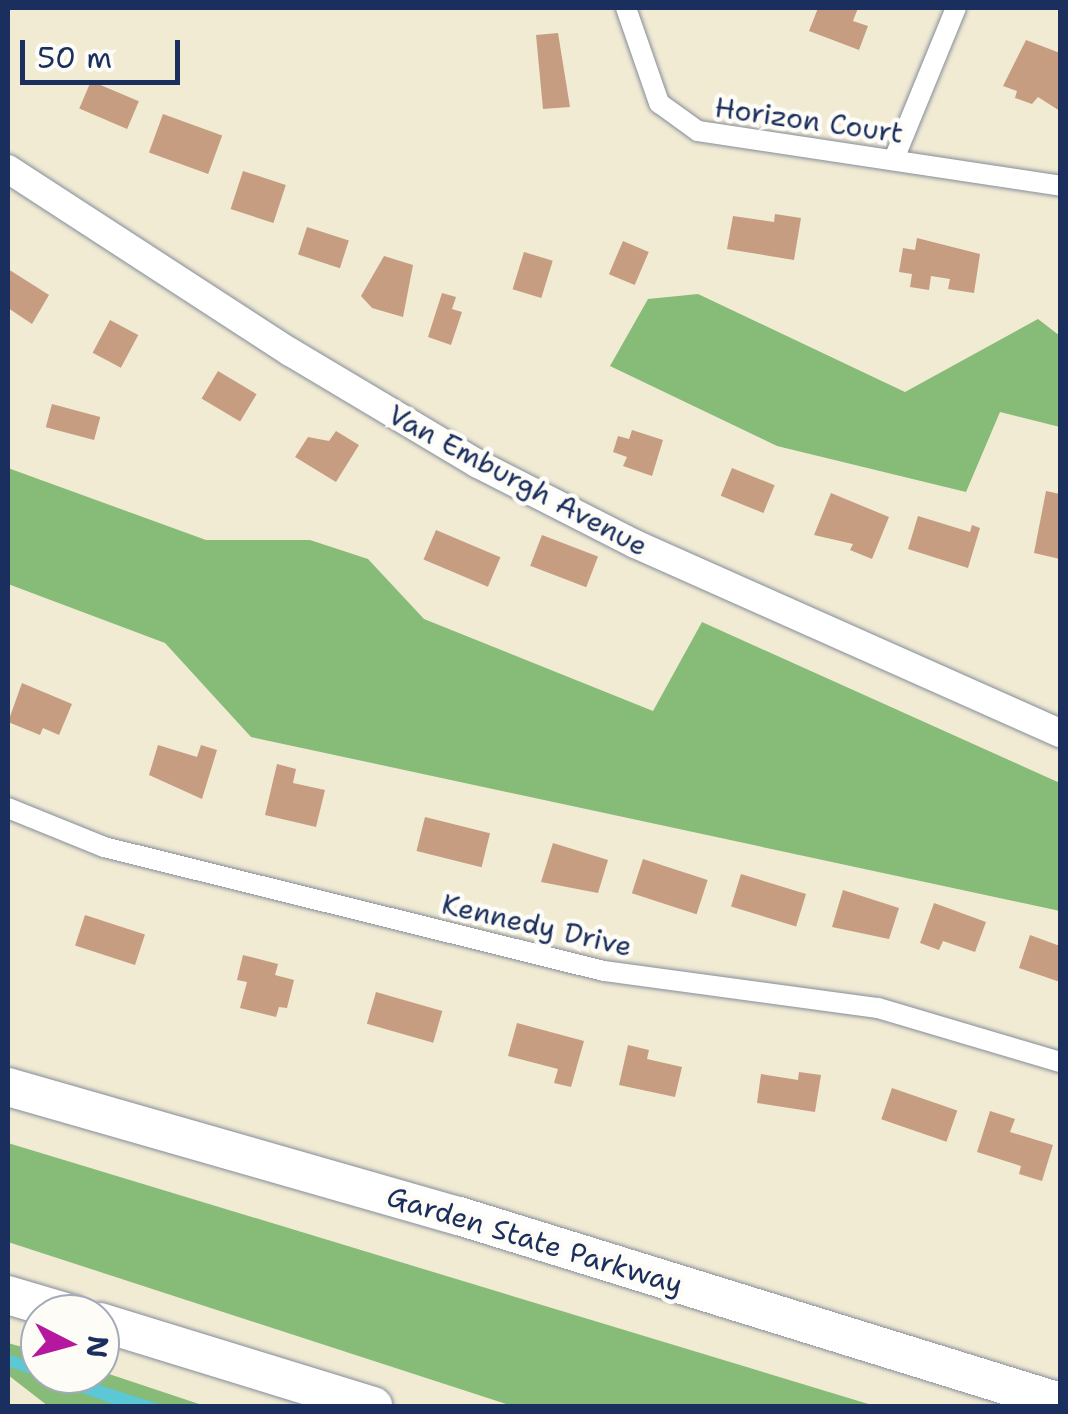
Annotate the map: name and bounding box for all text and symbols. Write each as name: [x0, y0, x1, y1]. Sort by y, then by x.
scale bar: [25, 20, 185, 82]
text: 50 m: [37, 37, 112, 78]
street label: Horizon Court: [713, 90, 905, 150]
street label: Van Emburgh Avenue: [383, 397, 653, 563]
street label: Kennedy Drive: [439, 887, 635, 963]
street label: Garden State Parkway: [383, 1179, 687, 1301]
north arrow: [20, 1294, 120, 1394]
text: N: [78, 1334, 118, 1360]

